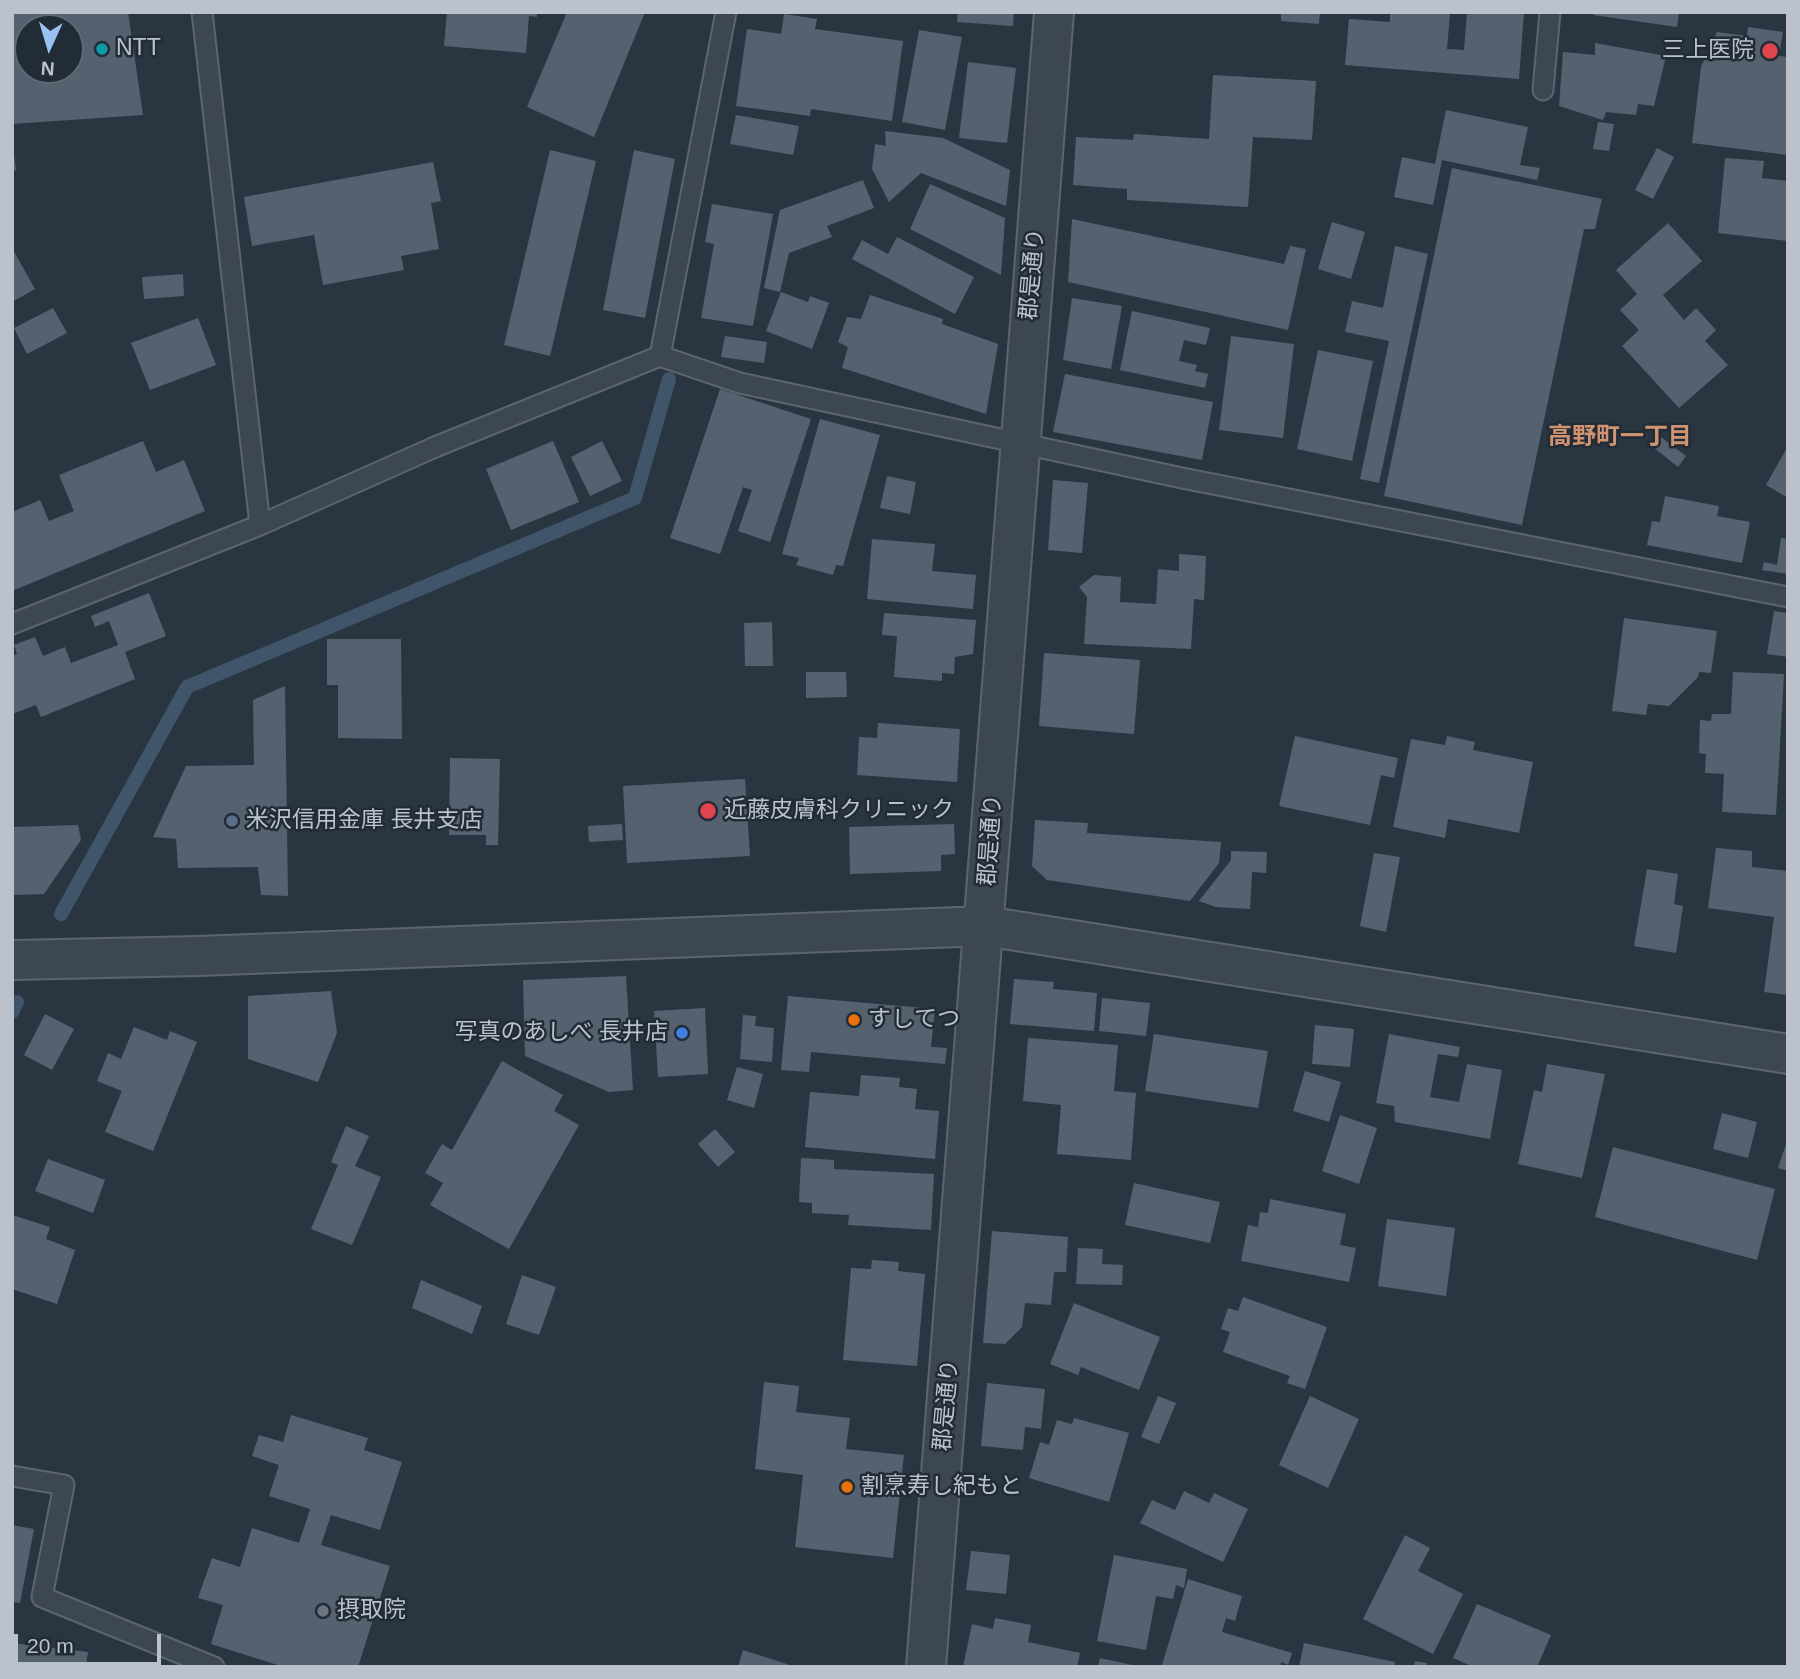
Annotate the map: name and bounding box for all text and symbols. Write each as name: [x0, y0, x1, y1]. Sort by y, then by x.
north arrow: [14, 14, 84, 84]
place label: NTT: [116, 35, 161, 63]
place label: 三上医院: [1662, 37, 1754, 65]
marker: NTT: [94, 41, 110, 57]
marker: 三上医院: [1760, 41, 1780, 61]
text: N: [40, 57, 55, 79]
street label: 郡是通り: [1015, 227, 1051, 321]
district label: 高野町一丁目: [1548, 423, 1692, 451]
street label: 郡是通り: [974, 793, 1008, 887]
place label: 近藤皮膚科クリニック: [724, 797, 954, 825]
marker: 近藤皮膚科クリニック: [698, 801, 718, 821]
place label: 米沢信用金庫 長井支店: [246, 807, 482, 835]
marker: 米沢信用金庫 長井支店: [224, 813, 240, 829]
place label: すしてつ: [868, 1006, 960, 1034]
marker: すしてつ: [846, 1012, 862, 1028]
place label: 写真のあしべ 長井店: [455, 1019, 668, 1047]
marker: 写真のあしべ 長井店: [674, 1025, 690, 1041]
street label: 郡是通り: [929, 1358, 965, 1452]
place label: 割烹寿し紀もと: [861, 1473, 1022, 1501]
marker: 割烹寿し紀もと: [839, 1479, 855, 1495]
place label: 摂取院: [337, 1597, 406, 1625]
marker: 摂取院: [315, 1603, 331, 1619]
scale bar: [18, 1620, 164, 1664]
text: 20 m: [27, 1634, 74, 1657]

